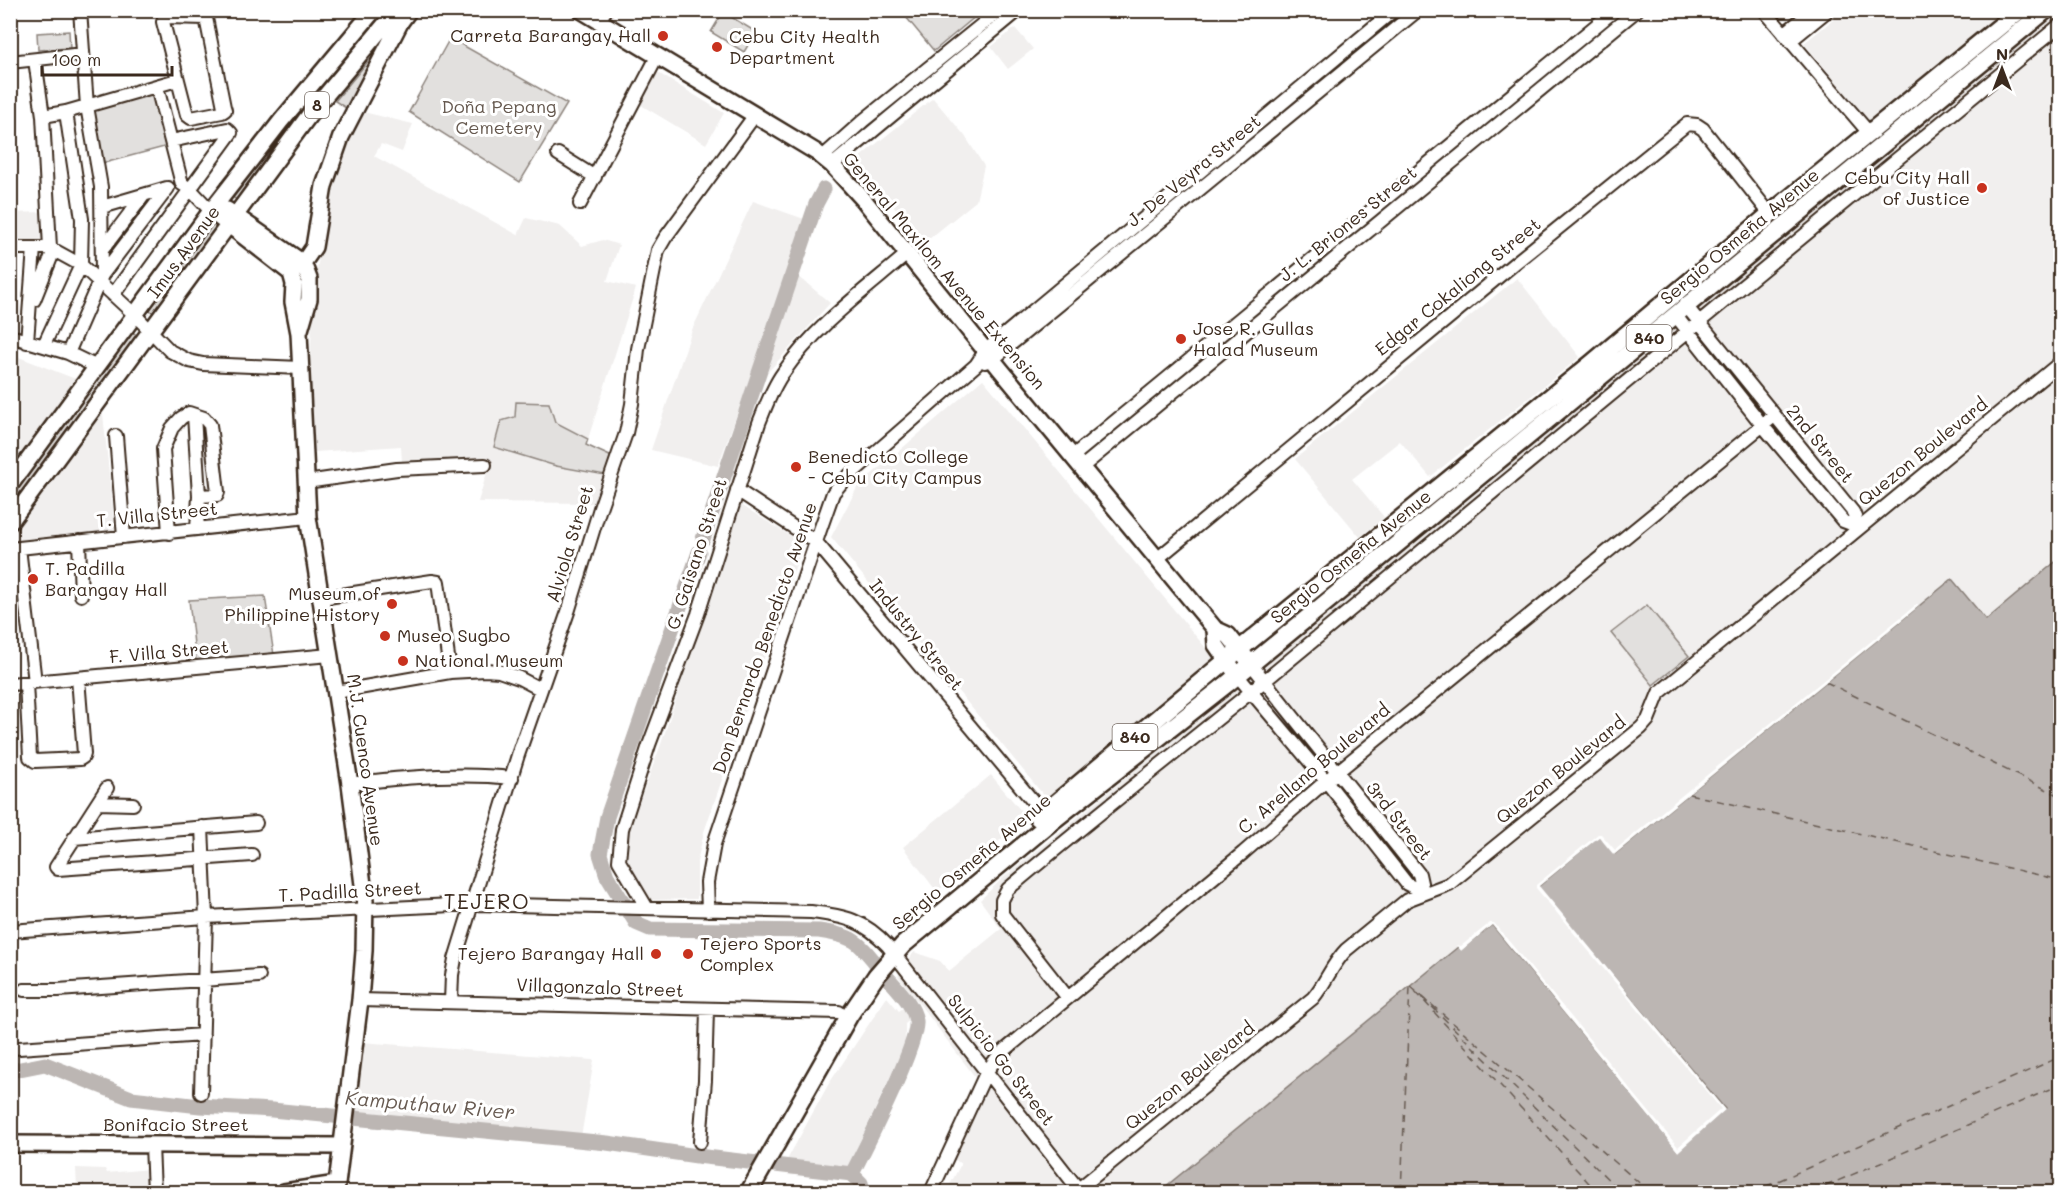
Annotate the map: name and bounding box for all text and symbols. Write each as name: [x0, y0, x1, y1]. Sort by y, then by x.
place label: Carreta Barangay Hall: [450, 23, 651, 47]
place label: Cebu City Health Department: [729, 24, 879, 69]
marker: Carreta Barangay Hall: [656, 29, 670, 43]
scale bar: [42, 39, 172, 77]
north arrow: [1972, 39, 2032, 99]
marker: Cebu City Health Department: [710, 40, 724, 54]
text: N: [1996, 43, 2008, 64]
text: 100 m: [51, 47, 101, 71]
road number: 8: [305, 92, 329, 118]
park label: Doña Pepang Cemetery: [442, 94, 556, 139]
street label: J. De Veyra Street: [1121, 109, 1265, 232]
street label: General Maxilom Avenue Extension: [838, 147, 1051, 394]
street label: J. L. Briones Street: [1273, 160, 1421, 286]
street label: Sergio Osmeña Avenue: [1655, 163, 1824, 310]
place label: Cebu City Hall of Justice: [1844, 165, 1970, 210]
marker: Cebu City Hall of Justice: [1975, 181, 1989, 195]
street label: Imus Avenue: [141, 200, 225, 303]
street label: Edgar Cokaliong Street: [1370, 212, 1545, 361]
place label: Jose R. Gullas Halad Museum: [1193, 316, 1318, 361]
road number: 840: [1626, 325, 1672, 351]
marker: Jose R. Gullas Halad Museum: [1174, 332, 1188, 346]
street label: Quezon Boulevard: [1853, 392, 1992, 511]
street label: 2nd Street: [1782, 399, 1860, 488]
place label: Benedicto College - Cebu City Campus: [808, 444, 982, 489]
marker: Benedicto College - Cebu City Campus: [789, 460, 803, 474]
street label: G. Gaisano Street: [660, 475, 732, 633]
street label: Alviola Street: [540, 482, 598, 605]
street label: Sergio Osmeña Avenue: [1265, 484, 1436, 629]
street label: T. Villa Street: [95, 496, 219, 532]
street label: Don Bernardo Benedicto Avenue: [706, 499, 822, 777]
place label: T. Padilla Barangay Hall: [45, 556, 168, 601]
marker: T. Padilla Barangay Hall: [26, 572, 40, 586]
street label: Industry Street: [864, 573, 969, 695]
place label: Museum of Philippine History: [225, 581, 381, 626]
marker: Museum of Philippine History: [385, 597, 399, 611]
place label: Museo Sugbo: [397, 623, 510, 647]
marker: Museo Sugbo: [378, 629, 392, 643]
street label: F. Villa Street: [108, 634, 230, 668]
place label: National Museum: [415, 648, 563, 672]
marker: National Museum: [396, 654, 410, 668]
street label: M.J. Cuenco Avenue: [342, 672, 390, 848]
street label: C. Arellano Boulevard: [1232, 697, 1395, 839]
street label: Quezon Boulevard: [1491, 710, 1630, 829]
road number: 840: [1112, 724, 1158, 750]
street label: 3rd Street: [1361, 776, 1438, 865]
street label: Sergio Osmeña Avenue: [887, 788, 1056, 935]
street label: T. Padilla Street: [278, 875, 422, 907]
district label: TEJERO: [444, 887, 530, 914]
place label: Tejero Sports Complex: [700, 931, 821, 976]
place label: Tejero Barangay Hall: [458, 941, 644, 965]
marker: Tejero Barangay Hall: [649, 947, 663, 961]
marker: Tejero Sports Complex: [681, 947, 695, 961]
street label: Villagonzalo Street: [516, 972, 684, 1002]
street label: Sulpicio Go Street: [943, 989, 1061, 1130]
street label: Quezon Boulevard: [1120, 1016, 1259, 1135]
water label: Kamputhaw River: [344, 1084, 516, 1124]
street label: Bonifacio Street: [103, 1112, 249, 1136]

